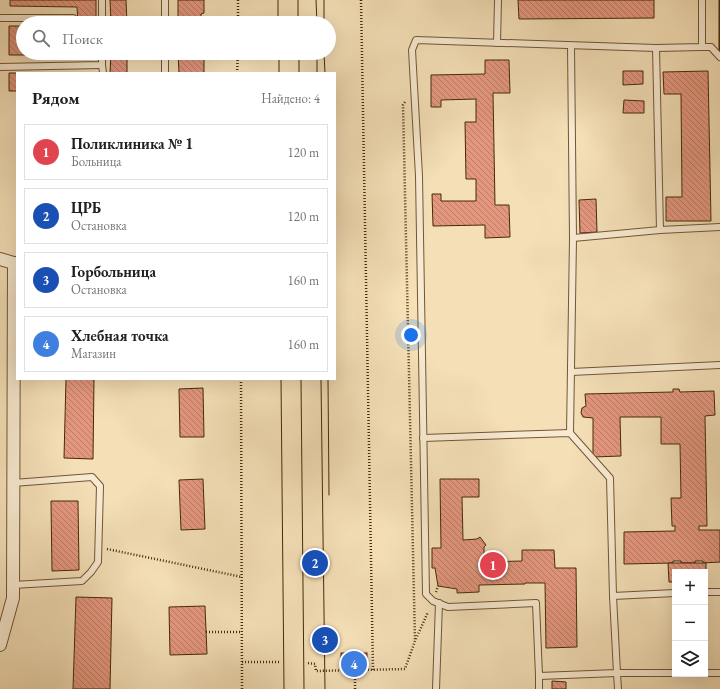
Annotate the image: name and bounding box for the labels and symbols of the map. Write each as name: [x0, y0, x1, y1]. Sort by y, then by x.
your location: [401, 325, 421, 345]
pin: 2: [302, 548, 328, 578]
pin: 1: [480, 550, 506, 580]
pin: 3: [312, 625, 338, 655]
pin: 4: [341, 649, 367, 679]

